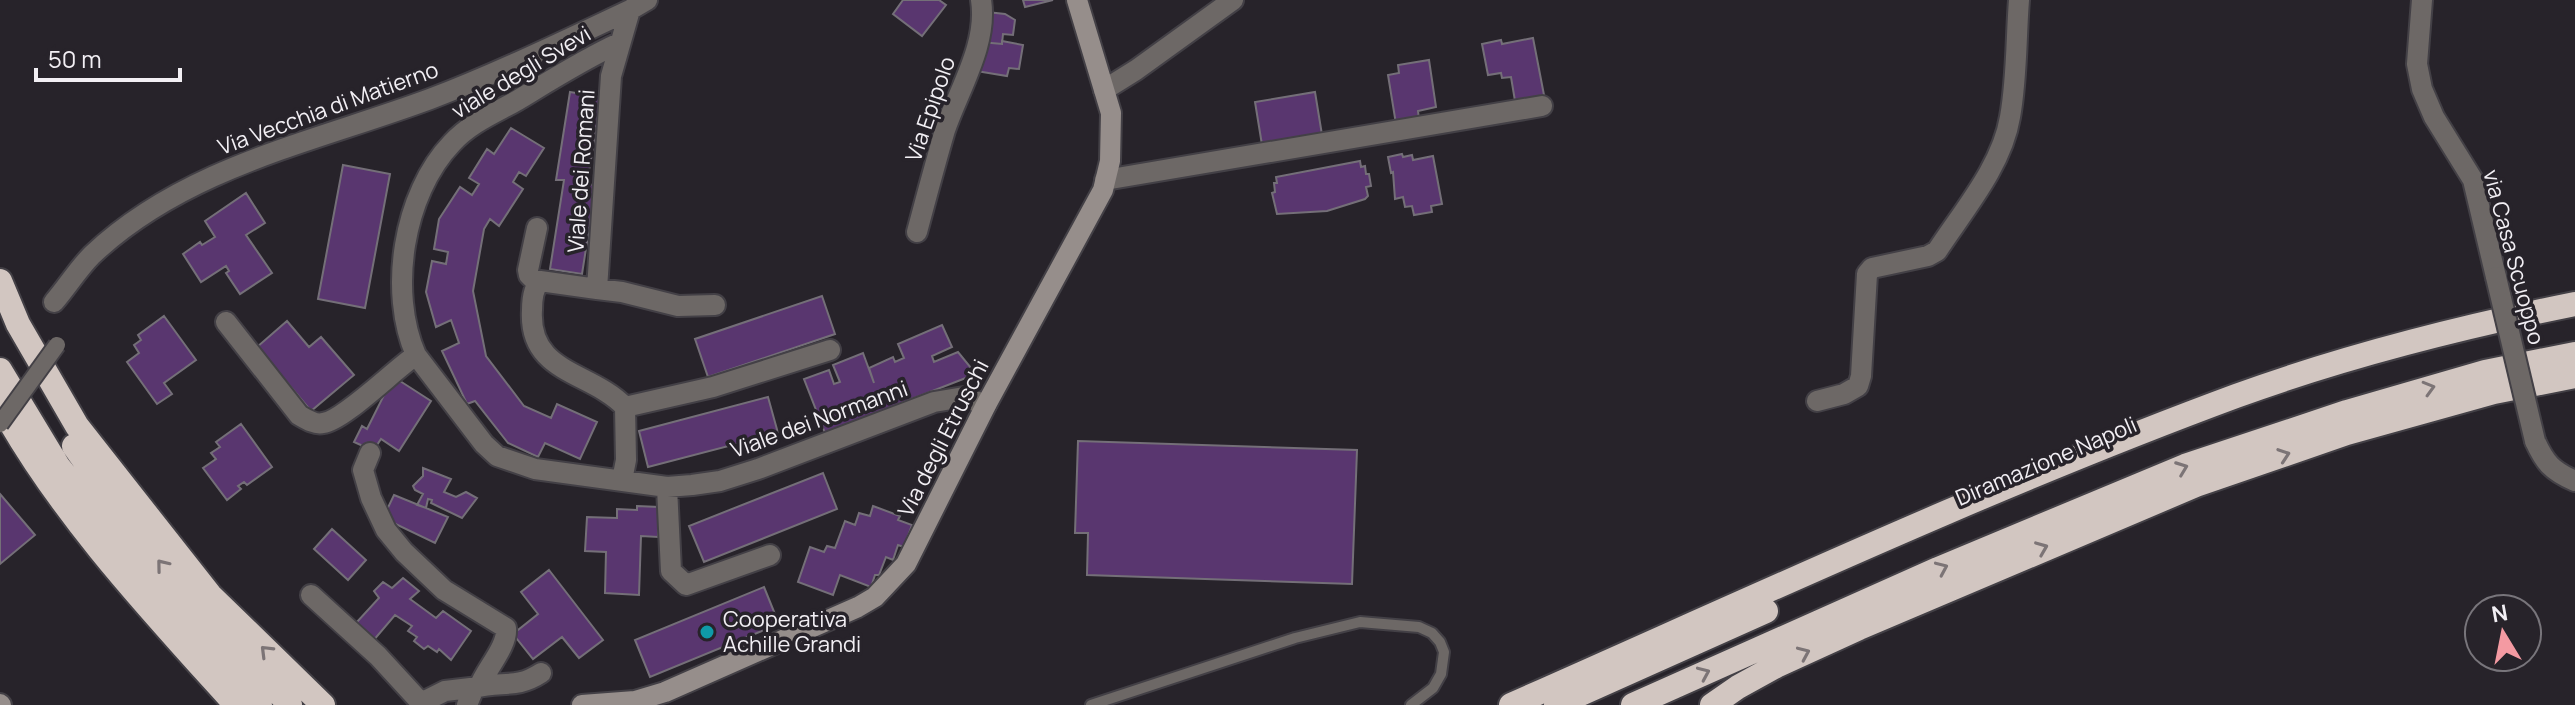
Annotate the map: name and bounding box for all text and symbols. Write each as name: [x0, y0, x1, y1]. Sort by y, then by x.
street label: viale degli Svevi: [446, 19, 596, 125]
scale bar: [36, 32, 180, 82]
text: 50 m: [48, 42, 102, 75]
street label: Via Epipolo: [898, 52, 962, 166]
street label: Via Vecchia di Matierno: [214, 54, 442, 162]
street label: Viale dei Romani: [560, 88, 602, 254]
street label: via Casa Scuoppo: [2476, 166, 2552, 348]
street label: Via degli Etruschi: [890, 354, 996, 522]
street label: Viale dei Normanni: [726, 373, 912, 465]
one-way arrow: [2422, 381, 2435, 397]
street label: Diramazione Napoli: [1951, 409, 2141, 513]
one-way arrow: [2277, 448, 2291, 464]
one-way arrow: [2174, 461, 2188, 478]
one-way arrow: [2034, 542, 2048, 558]
one-way arrow: [158, 559, 172, 574]
one-way arrow: [1934, 562, 1948, 578]
north arrow: [2463, 593, 2543, 673]
text: N: [2489, 597, 2510, 629]
place label: Cooperativa Achille Grandi: [723, 604, 861, 659]
marker: Cooperativa Achille Grandi: [698, 623, 716, 641]
one-way arrow: [261, 646, 275, 660]
one-way arrow: [1796, 647, 1810, 663]
one-way arrow: [1696, 667, 1710, 683]

